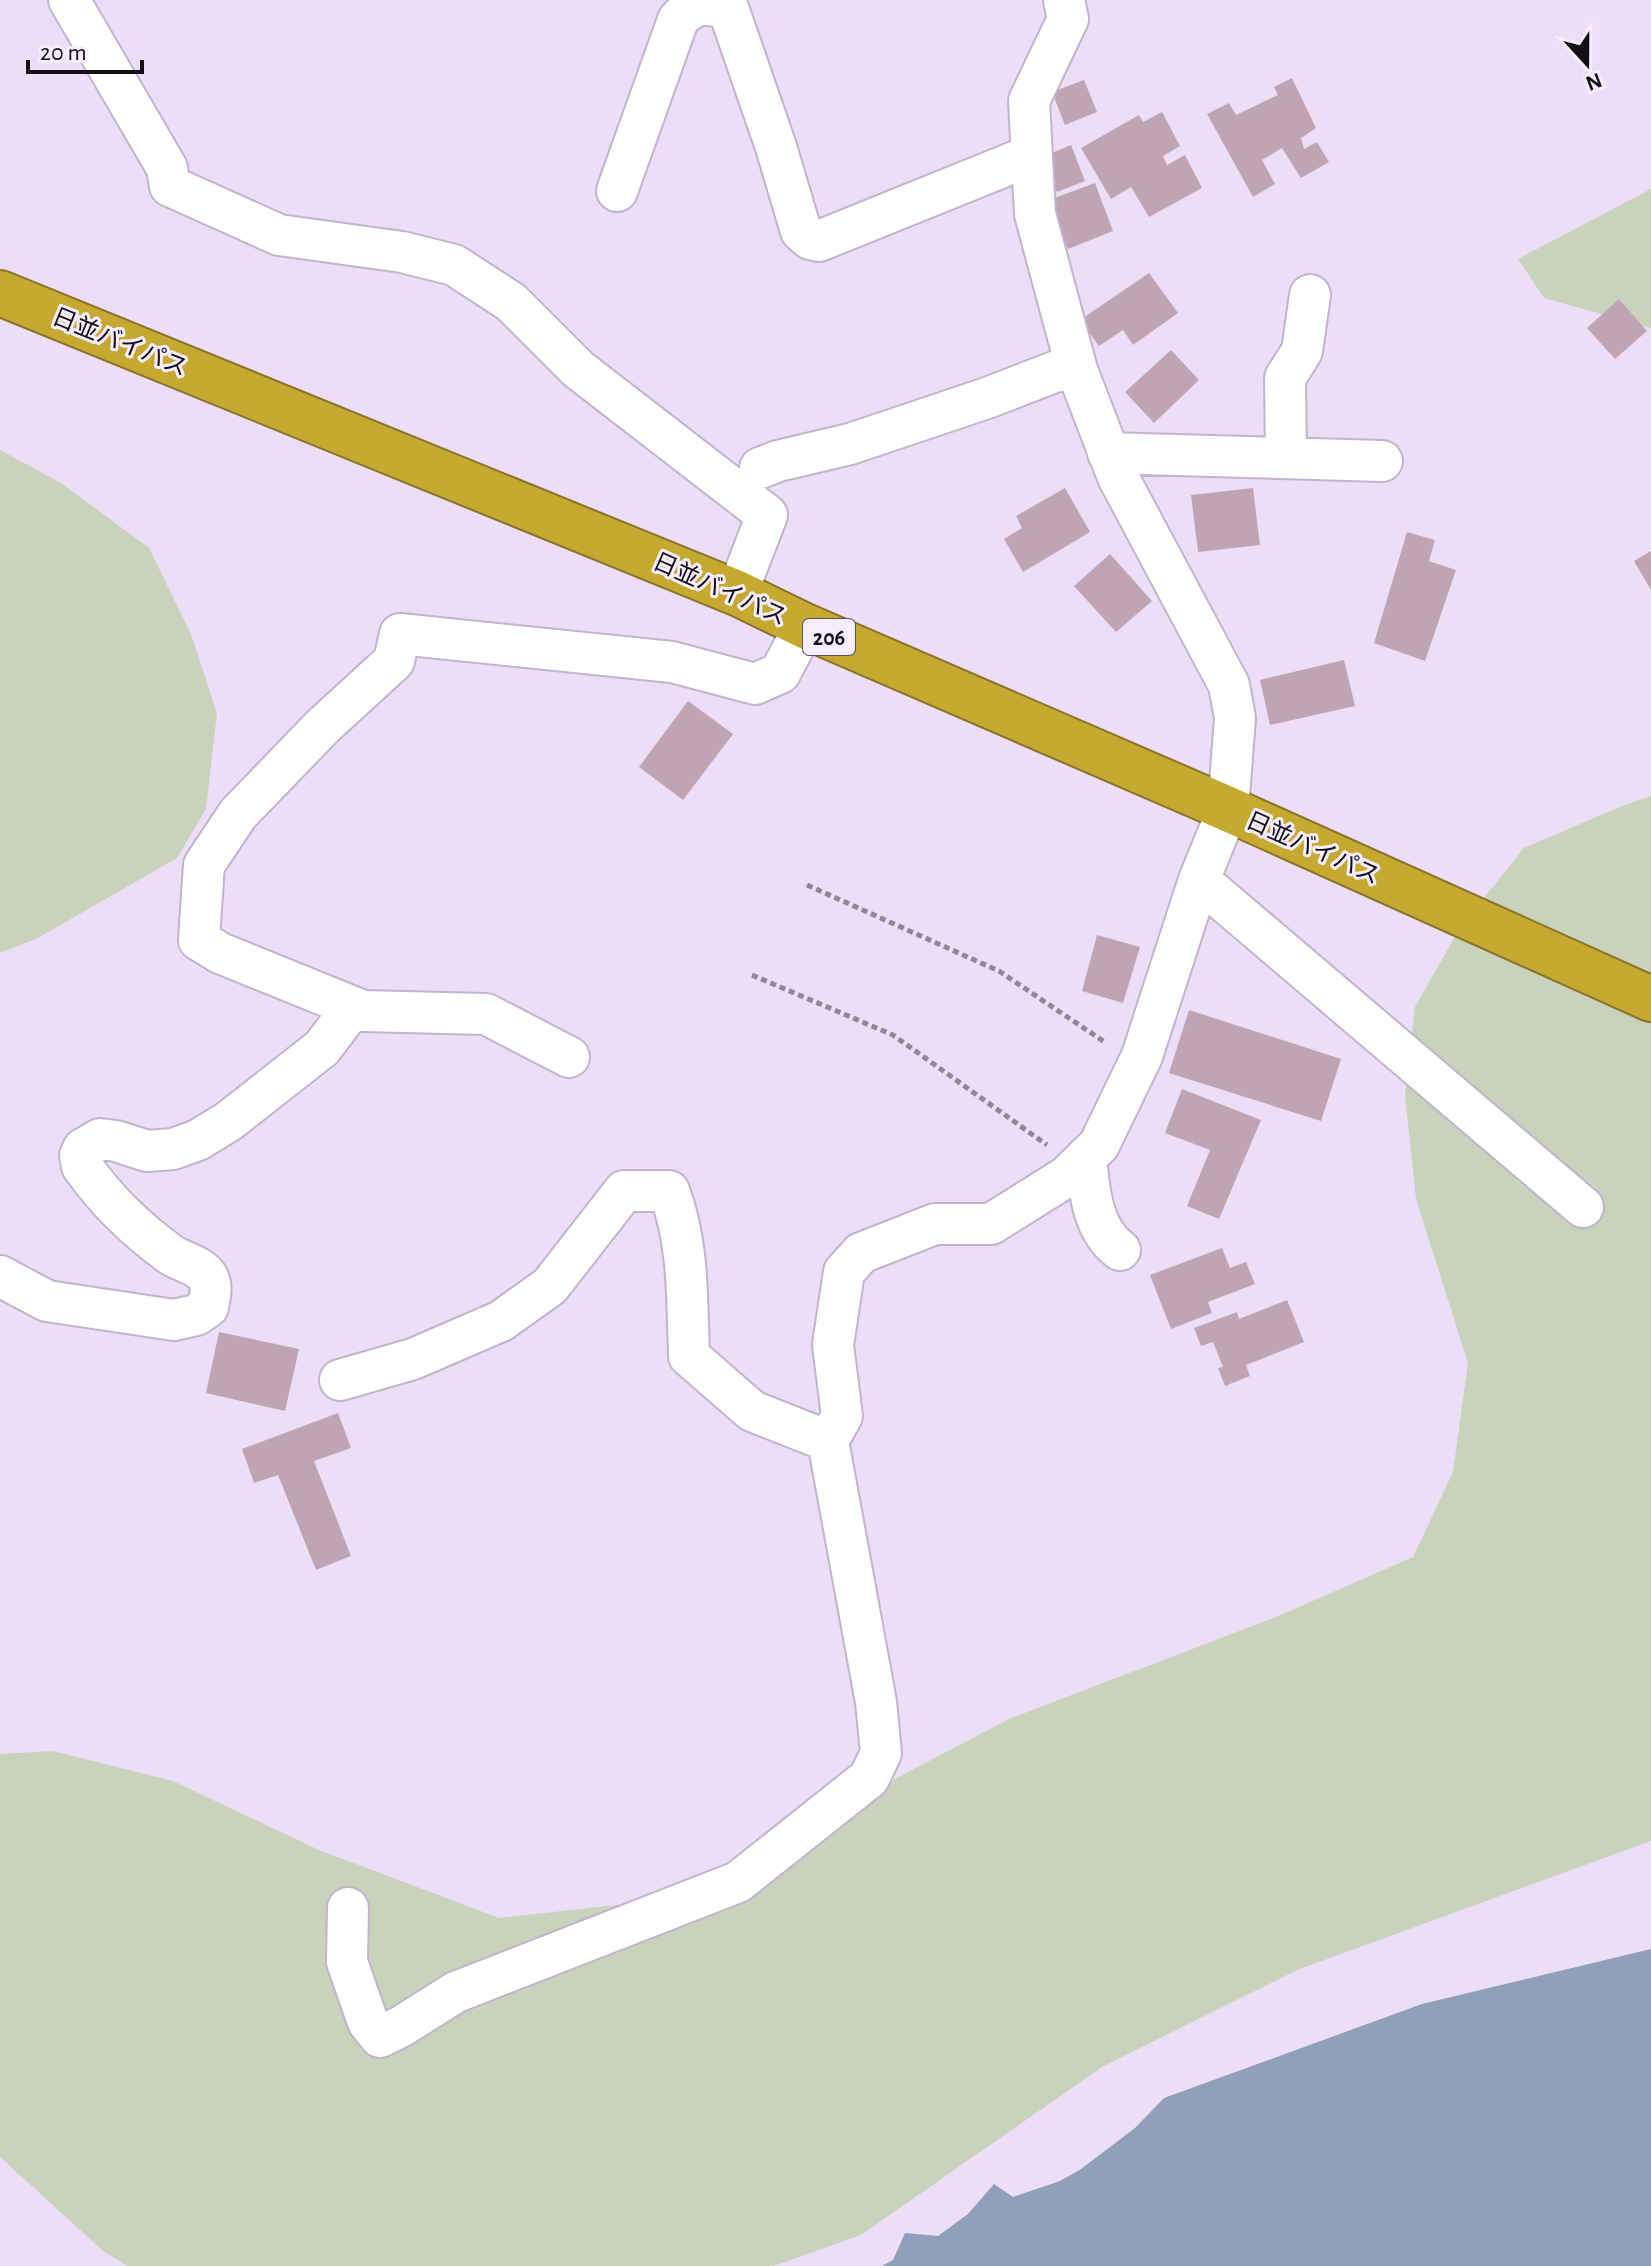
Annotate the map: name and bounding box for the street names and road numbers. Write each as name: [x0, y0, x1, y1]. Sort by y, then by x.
street label: 日並バイパス: [49, 304, 191, 381]
street label: 日並バイパス: [649, 549, 790, 630]
road number: 206: [803, 619, 855, 655]
street label: 日並バイパス: [1242, 808, 1383, 889]

